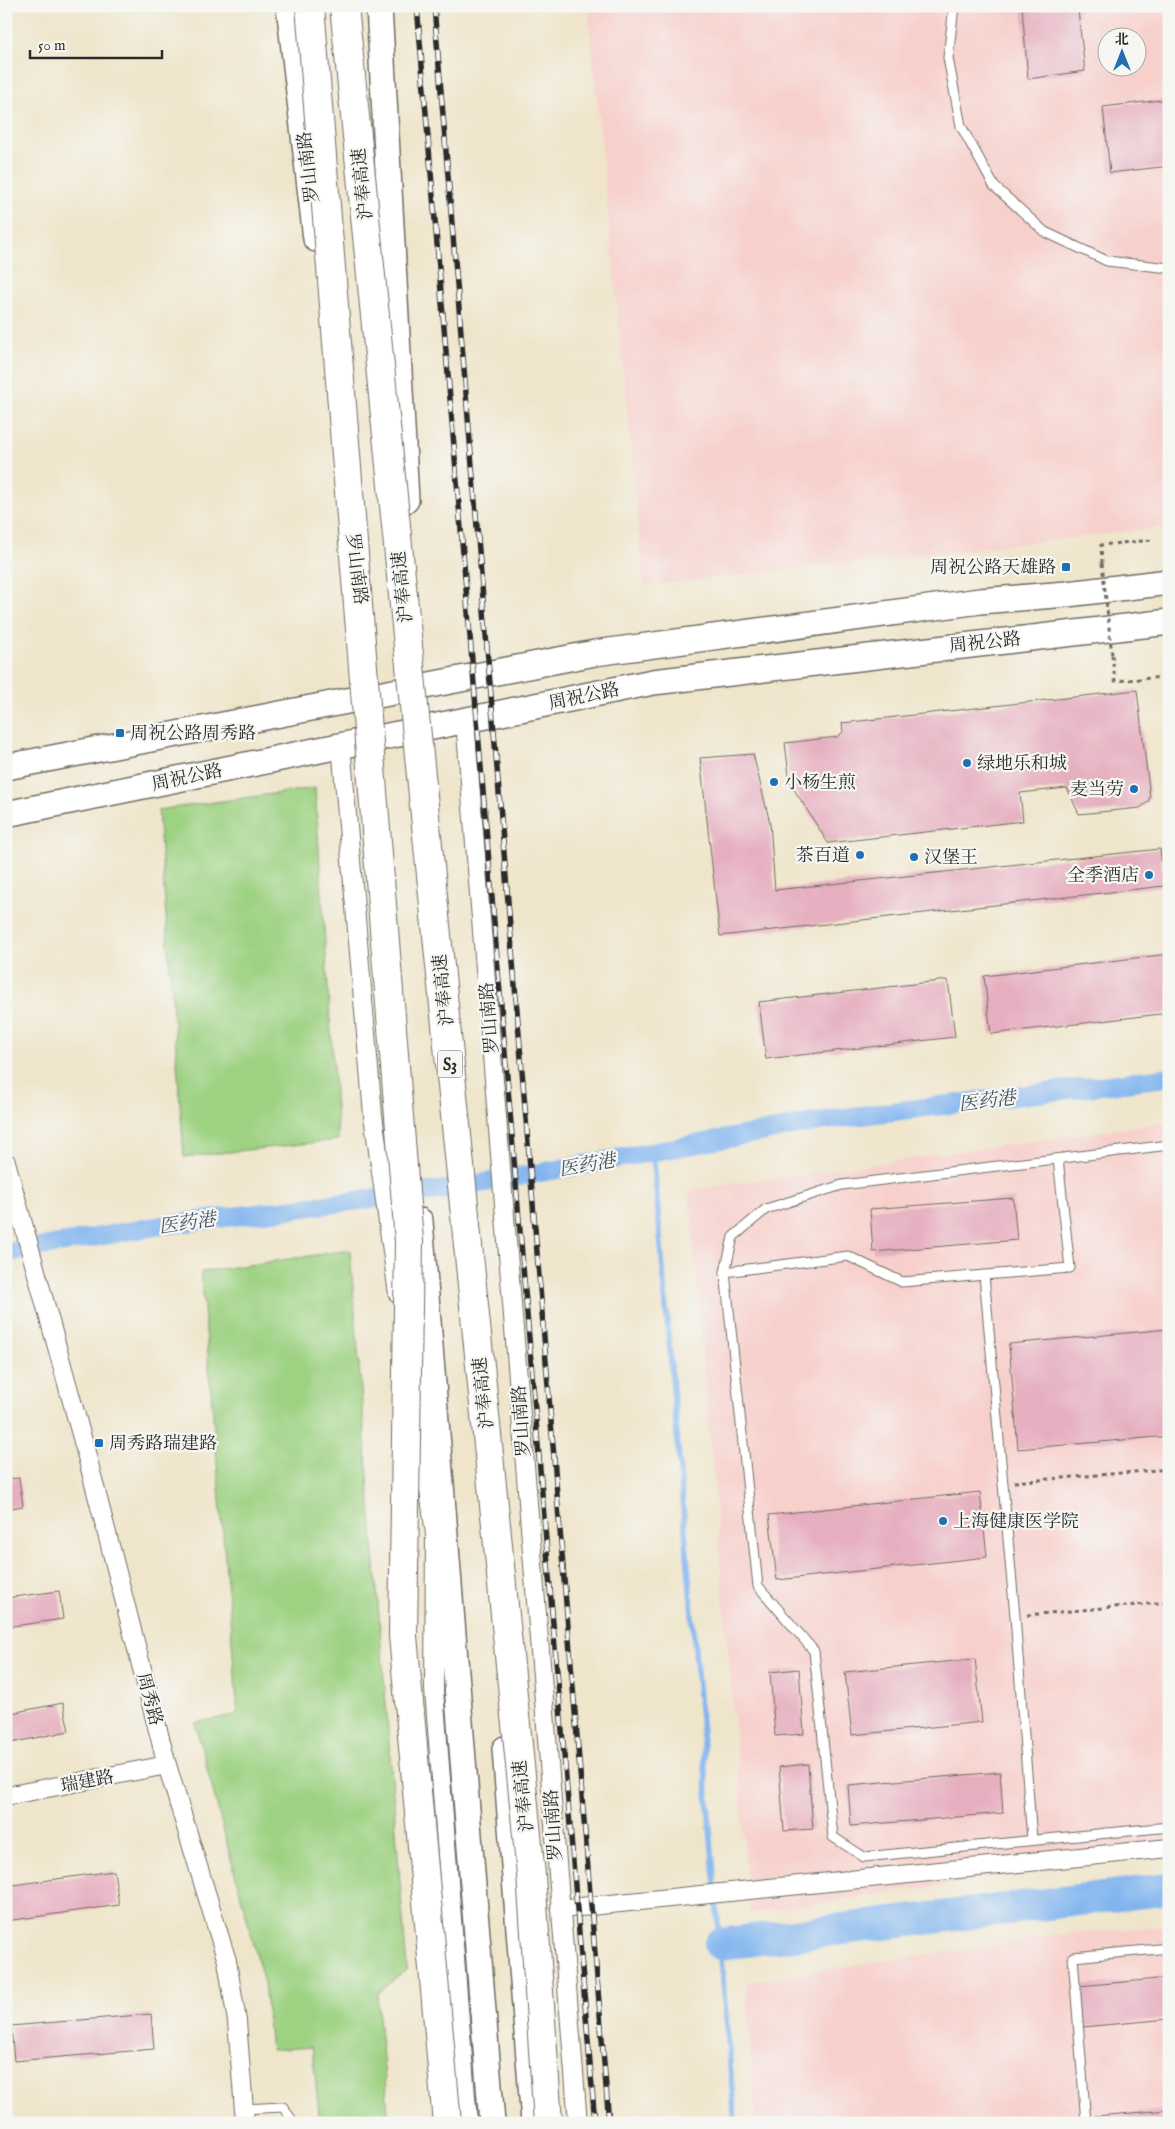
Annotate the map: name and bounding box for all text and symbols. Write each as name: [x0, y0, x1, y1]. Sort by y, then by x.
scale bar: [30, 28, 162, 60]
north arrow: [1098, 28, 1148, 78]
text: 北: [1115, 31, 1129, 49]
text: 50 m: [38, 36, 66, 55]
street label: 罗山南路: [294, 130, 325, 204]
street label: 沪奉高速: [348, 147, 379, 221]
street label: 罗山南路: [340, 532, 371, 606]
street label: 沪奉高速: [388, 550, 419, 624]
place label: 周祝公路天雄路: [930, 557, 1056, 580]
marker: 周祝公路天雄路: [1060, 561, 1072, 573]
street label: 周祝公路: [948, 628, 1022, 659]
street label: 周祝公路: [547, 679, 622, 716]
place label: 周祝公路周秀路: [130, 723, 256, 746]
marker: 周祝公路周秀路: [114, 727, 126, 739]
place label: 绿地乐和城: [977, 753, 1067, 776]
marker: 绿地乐和城: [961, 757, 973, 769]
street label: 周祝公路: [150, 760, 225, 797]
place label: 小杨生煎: [784, 772, 856, 795]
marker: 小杨生煎: [768, 776, 780, 788]
place label: 麦当劳: [1070, 779, 1124, 802]
marker: 麦当劳: [1128, 783, 1140, 795]
place label: 茶百道: [796, 845, 850, 868]
place label: 汉堡王: [924, 847, 978, 870]
marker: 茶百道: [854, 849, 866, 861]
marker: 汉堡王: [908, 851, 920, 863]
place label: 全季酒店: [1067, 865, 1139, 888]
marker: 全季酒店: [1143, 869, 1155, 881]
street label: 沪奉高速: [429, 953, 460, 1027]
street label: 罗山南路: [476, 981, 505, 1055]
road number: S3: [438, 1050, 462, 1078]
water label: 医药港: [957, 1086, 1020, 1117]
water label: 医药港: [557, 1149, 620, 1183]
water label: 医药港: [157, 1208, 220, 1240]
street label: 沪奉高速: [469, 1356, 500, 1430]
street label: 罗山南路: [509, 1384, 536, 1458]
place label: 周秀路瑞建路: [109, 1433, 217, 1456]
marker: 周秀路瑞建路: [93, 1437, 105, 1449]
place label: 上海健康医学院: [953, 1511, 1079, 1534]
marker: 上海健康医学院: [937, 1515, 949, 1527]
street label: 周秀路: [130, 1670, 167, 1728]
street label: 沪奉高速: [509, 1759, 540, 1833]
street label: 瑞建路: [59, 1766, 116, 1799]
street label: 罗山南路: [541, 1788, 568, 1862]

